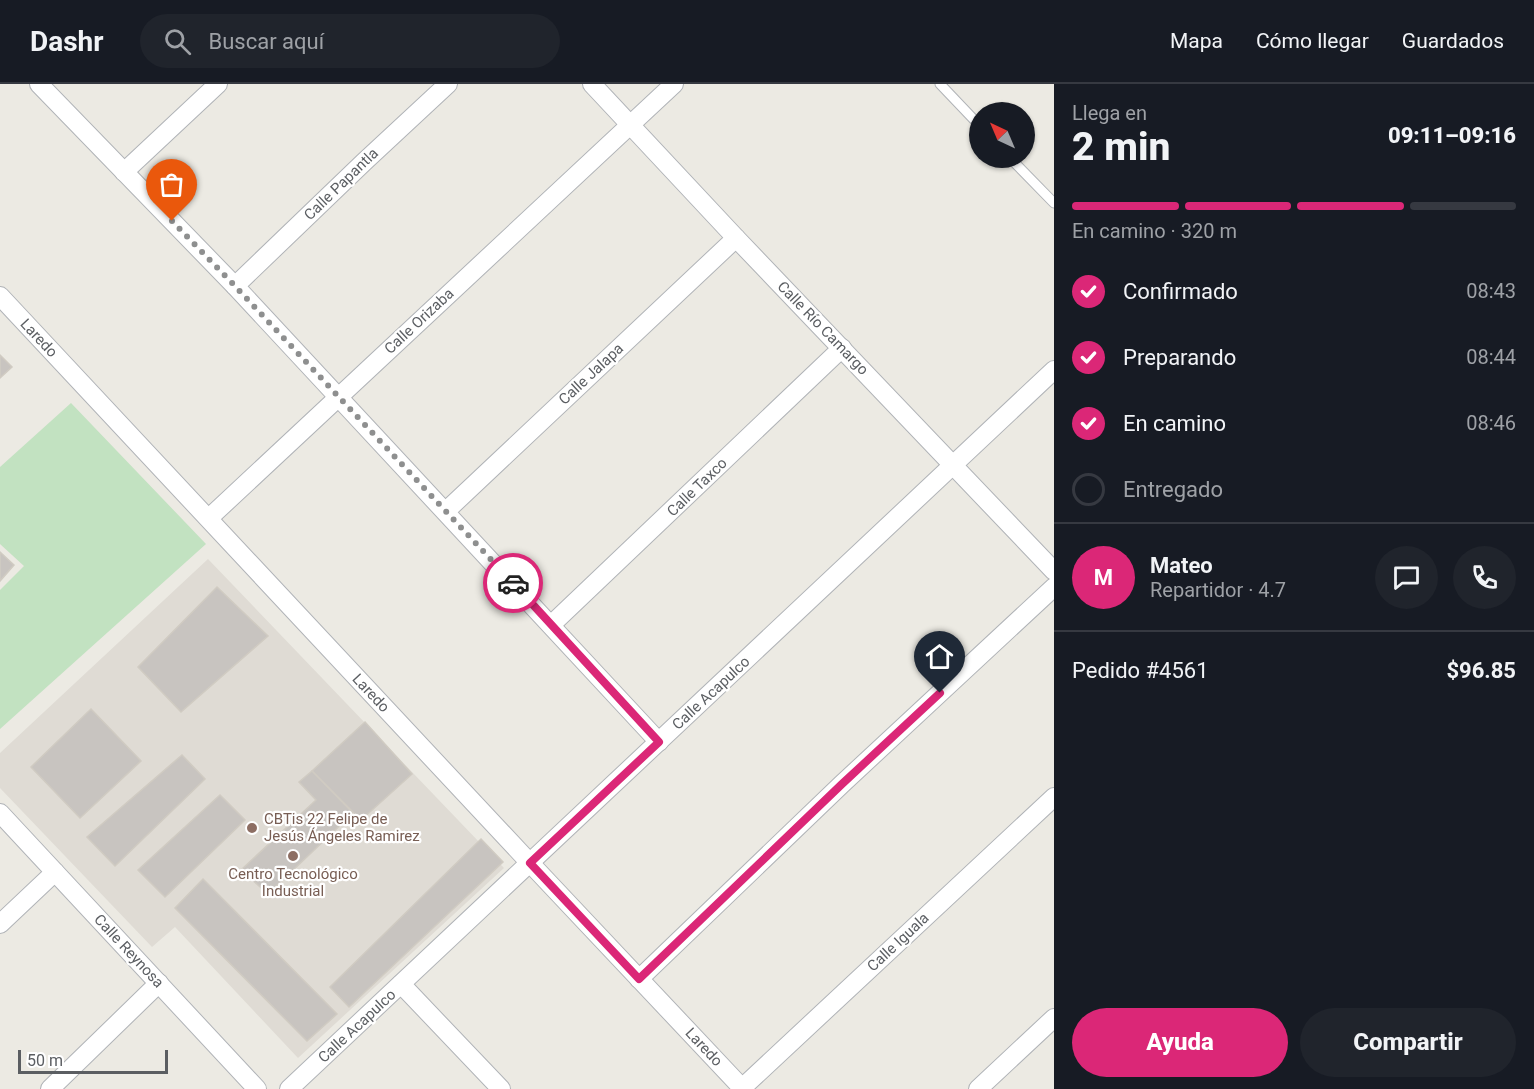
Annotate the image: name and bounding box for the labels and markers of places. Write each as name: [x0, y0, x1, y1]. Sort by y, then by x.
pin: [146, 159, 197, 221]
pin: [914, 631, 965, 693]
place label: CBTis 22 Felipe de Jesús Ángeles Ramirez: [264, 810, 420, 845]
marker: CBTis 22 Felipe de Jesús Ángeles Ramirez: [245, 821, 259, 835]
marker: Centro Tecnológico Industrial: [286, 849, 300, 863]
place label: Centro Tecnológico Industrial: [228, 865, 358, 900]

